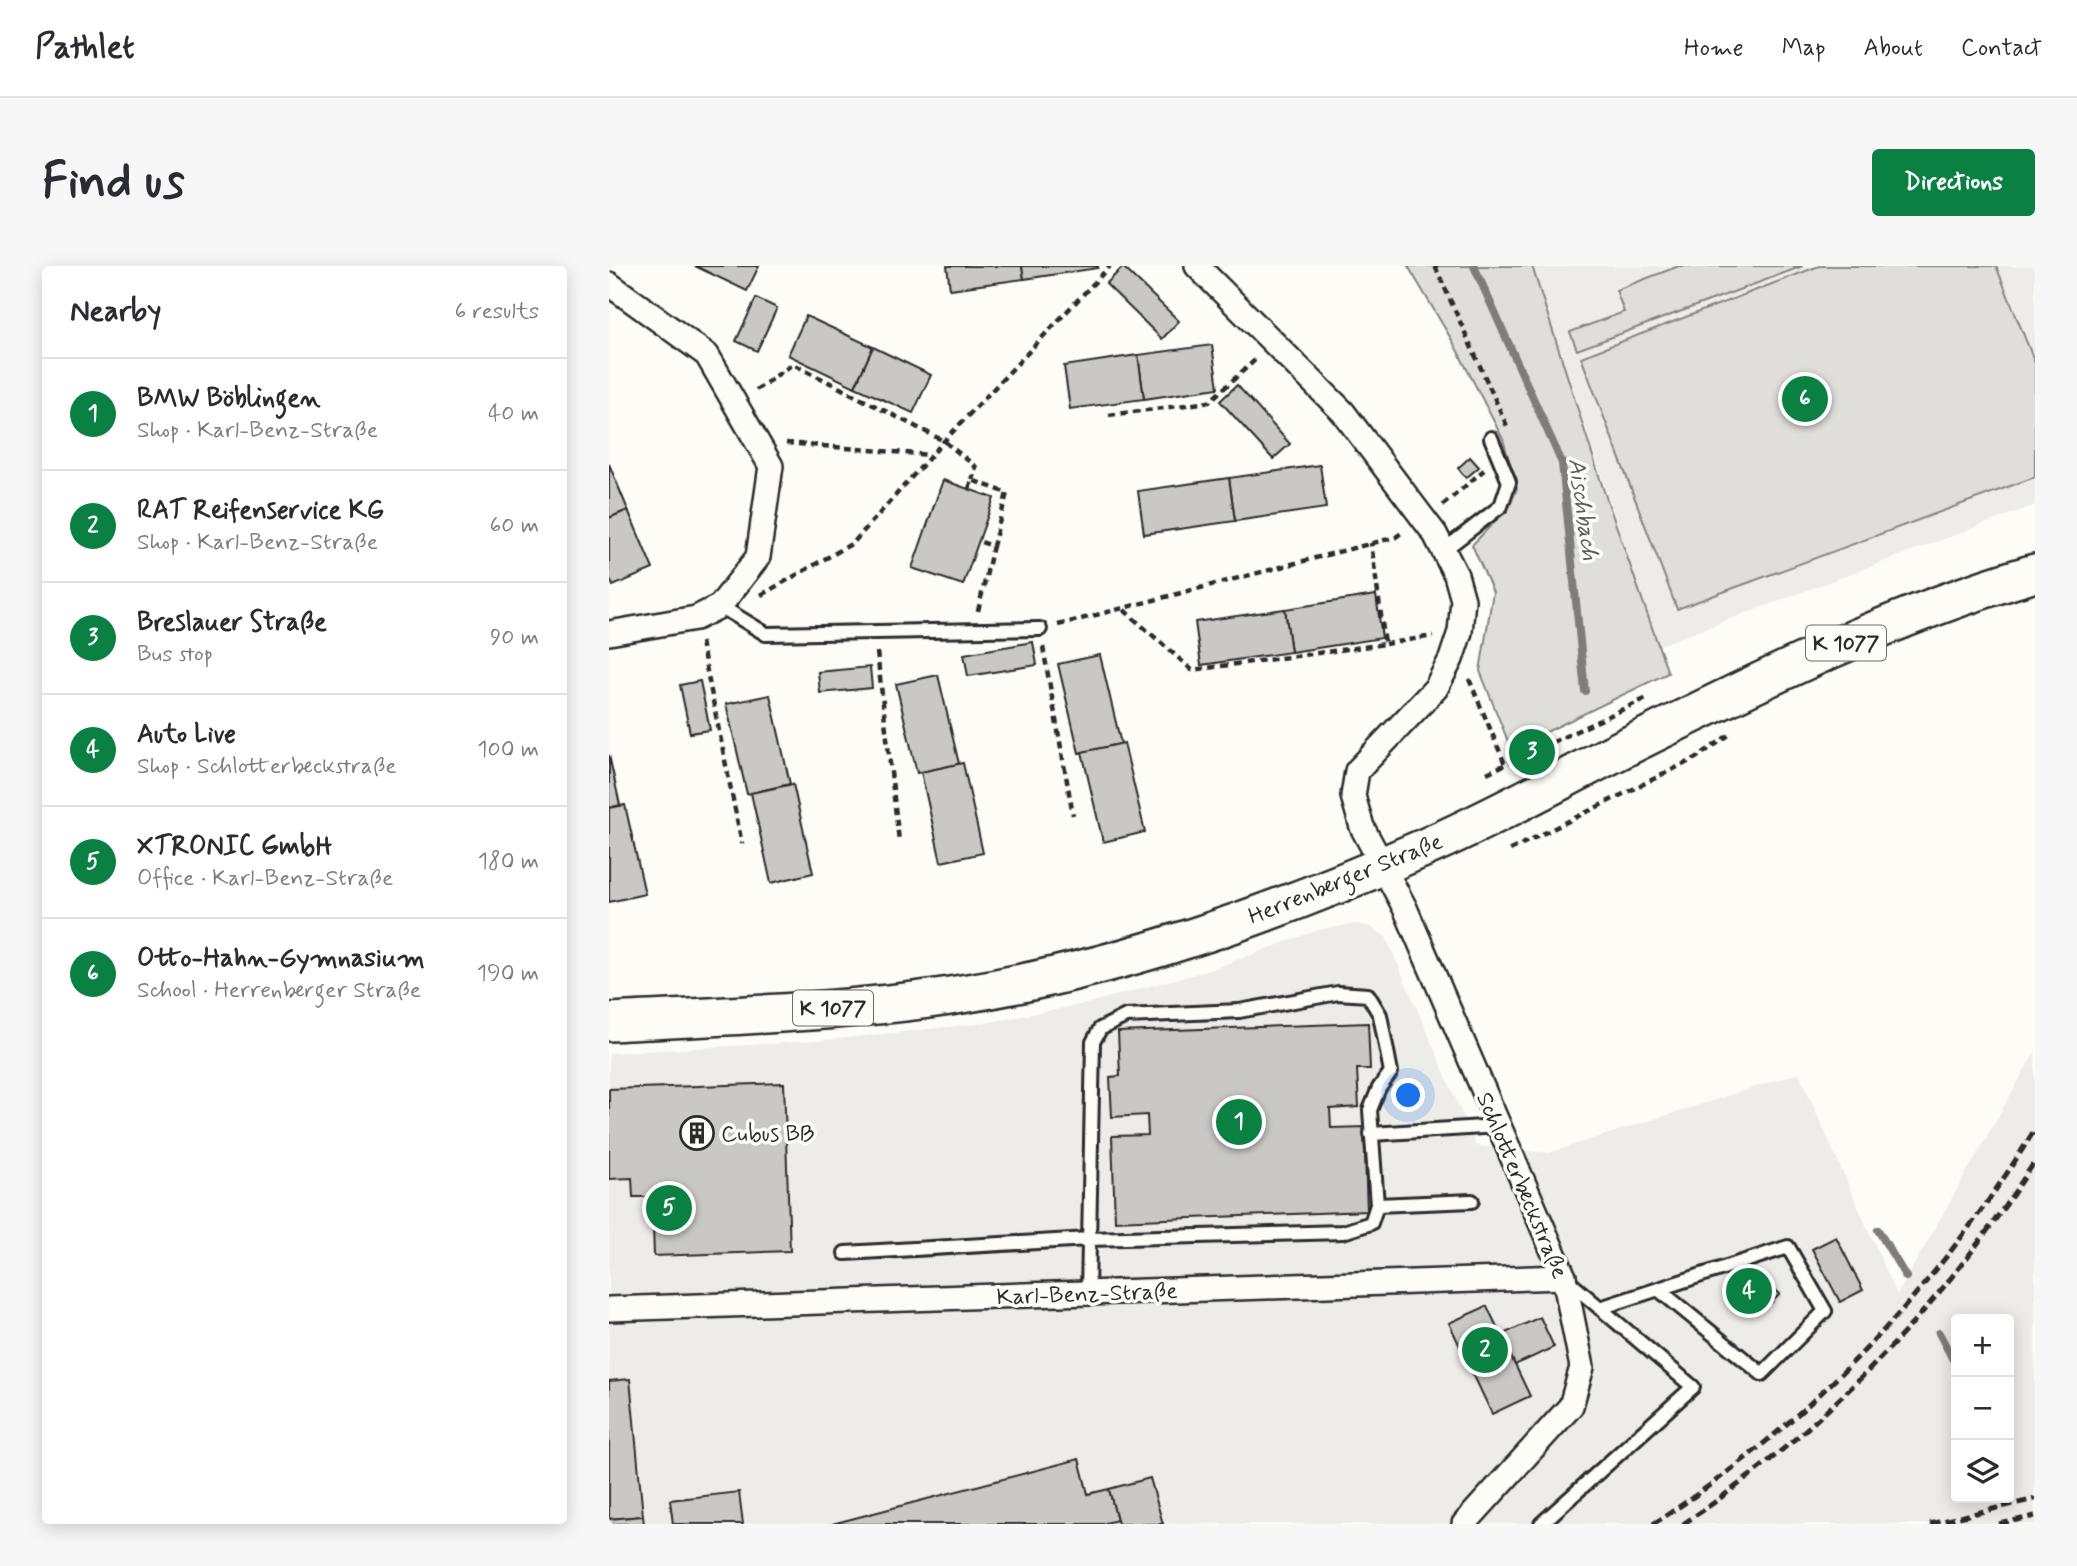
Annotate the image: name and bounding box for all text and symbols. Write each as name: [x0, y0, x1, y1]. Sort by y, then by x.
text: Pathlet: [35, 26, 135, 70]
text: Home: [1684, 33, 1744, 64]
text: Map: [1782, 33, 1826, 64]
text: About: [1864, 33, 1923, 64]
text: Contact: [1961, 33, 2042, 64]
button: Directions: [1872, 149, 2035, 216]
text: Find us: [42, 150, 185, 215]
text: Nearby: [70, 292, 161, 331]
text: 6 results: [455, 297, 539, 327]
pin: 6: [1782, 373, 1828, 425]
text: BMW Böblingen: [137, 382, 320, 416]
text: 1: [88, 399, 98, 429]
text: 40 m: [488, 399, 539, 429]
text: Shop · Karl-Benz-Straße: [137, 416, 378, 446]
water label: Aischbach: [1560, 456, 1605, 562]
text: RAT Reifenservice KG: [137, 494, 384, 528]
text: 2: [87, 511, 99, 541]
text: 60 m: [490, 511, 539, 541]
text: Shop · Karl-Benz-Straße: [137, 528, 378, 558]
text: Breslauer Straße: [137, 606, 327, 640]
text: 3: [88, 623, 98, 653]
text: 90 m: [490, 623, 539, 653]
road number: K 1077: [1806, 626, 1886, 660]
text: Bus stop: [137, 640, 213, 670]
text: Auto Live: [137, 718, 236, 752]
pin: 3: [1509, 726, 1555, 778]
text: 4: [86, 735, 100, 765]
text: 100 m: [477, 735, 539, 765]
text: Shop · Schlotterbeckstraße: [137, 752, 397, 782]
street label: Herrenberger Straße: [1244, 827, 1448, 934]
text: XTRONIC GmbH: [137, 830, 332, 864]
text: 5: [86, 847, 100, 877]
text: 180 m: [478, 847, 539, 877]
text: Office · Karl-Benz-Straße: [137, 864, 393, 894]
text: Otto-Hahn-Gymnasium: [137, 942, 425, 976]
text: 6: [87, 959, 99, 989]
text: 190 m: [477, 959, 539, 989]
text: School · Herrenberger Straße: [137, 976, 421, 1006]
road number: K 1077: [793, 990, 873, 1026]
your location: [1391, 1078, 1425, 1112]
street label: Schlotterbeckstraße: [1468, 1088, 1574, 1284]
pin: 1: [1216, 1096, 1262, 1148]
building icon: Cubus BB: [678, 1114, 716, 1152]
place label: Cubus BB: [721, 1120, 814, 1150]
pin: 5: [646, 1182, 692, 1234]
pin: 4: [1726, 1265, 1772, 1317]
street label: Karl-Benz-Straße: [996, 1277, 1178, 1313]
map controls: [1951, 1314, 2014, 1503]
button: +: [1951, 1314, 2014, 1377]
pin: 2: [1462, 1324, 1508, 1376]
button: −: [1951, 1377, 2014, 1440]
button: layers: [1951, 1440, 2014, 1503]

